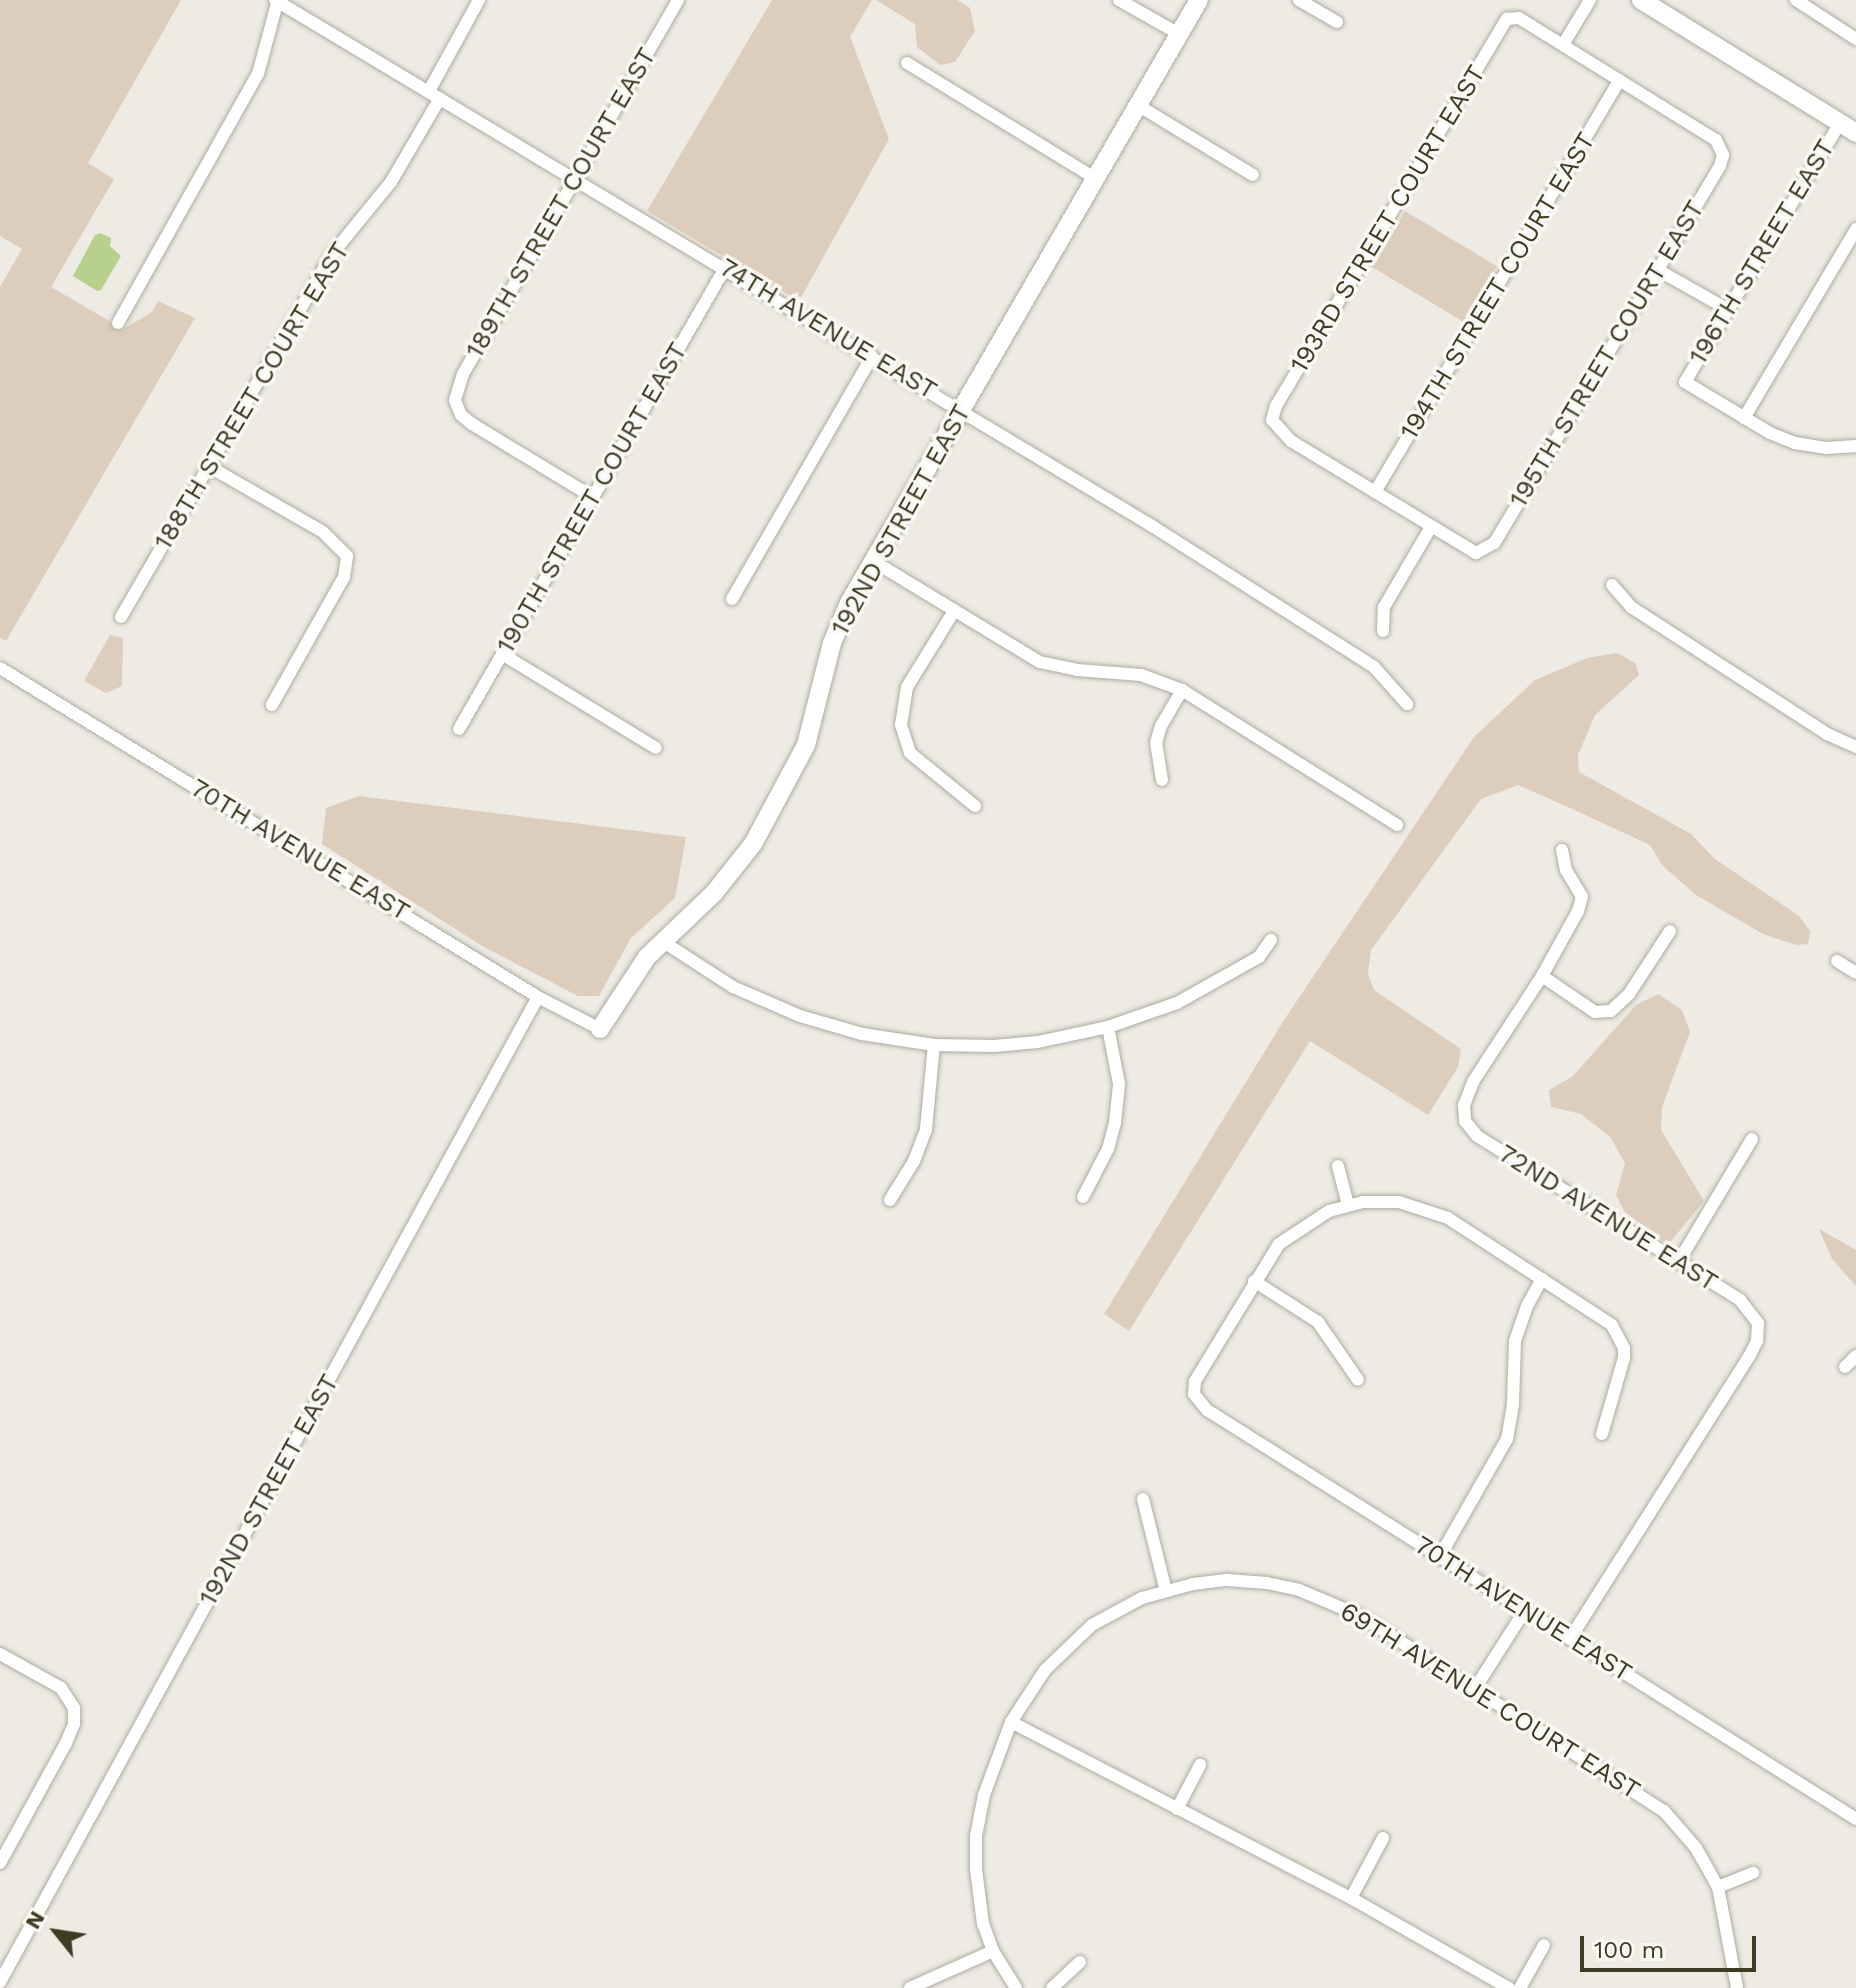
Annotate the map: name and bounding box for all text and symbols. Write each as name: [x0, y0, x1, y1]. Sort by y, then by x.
street label: 189TH STREET COURT EAST: [459, 42, 663, 364]
street label: 193RD STREET COURT EAST: [1283, 59, 1493, 379]
street label: 194TH STREET COURT EAST: [1393, 126, 1603, 446]
street label: 196TH STREET EAST: [1682, 134, 1842, 370]
street label: 195TH STREET COURT EAST: [1503, 194, 1711, 514]
street label: 188TH STREET COURT EAST: [147, 236, 357, 556]
street label: 74TH AVENUE EAST: [713, 252, 943, 406]
street label: 190TH STREET COURT EAST: [490, 337, 694, 659]
street label: 192ND STREET EAST: [824, 399, 978, 641]
street label: 70TH AVENUE EAST: [184, 772, 416, 928]
street label: 72ND AVENUE EAST: [1492, 1138, 1724, 1298]
street label: 192ND STREET EAST: [192, 1369, 346, 1611]
street label: 70TH AVENUE EAST: [1408, 1529, 1638, 1689]
street label: 69TH AVENUE COURT EAST: [1334, 1595, 1646, 1807]
north arrow: [16, 1892, 96, 1972]
text: N: [20, 1906, 50, 1933]
scale bar: [1584, 1920, 1760, 1970]
text: 100 m: [1594, 1936, 1664, 1964]

